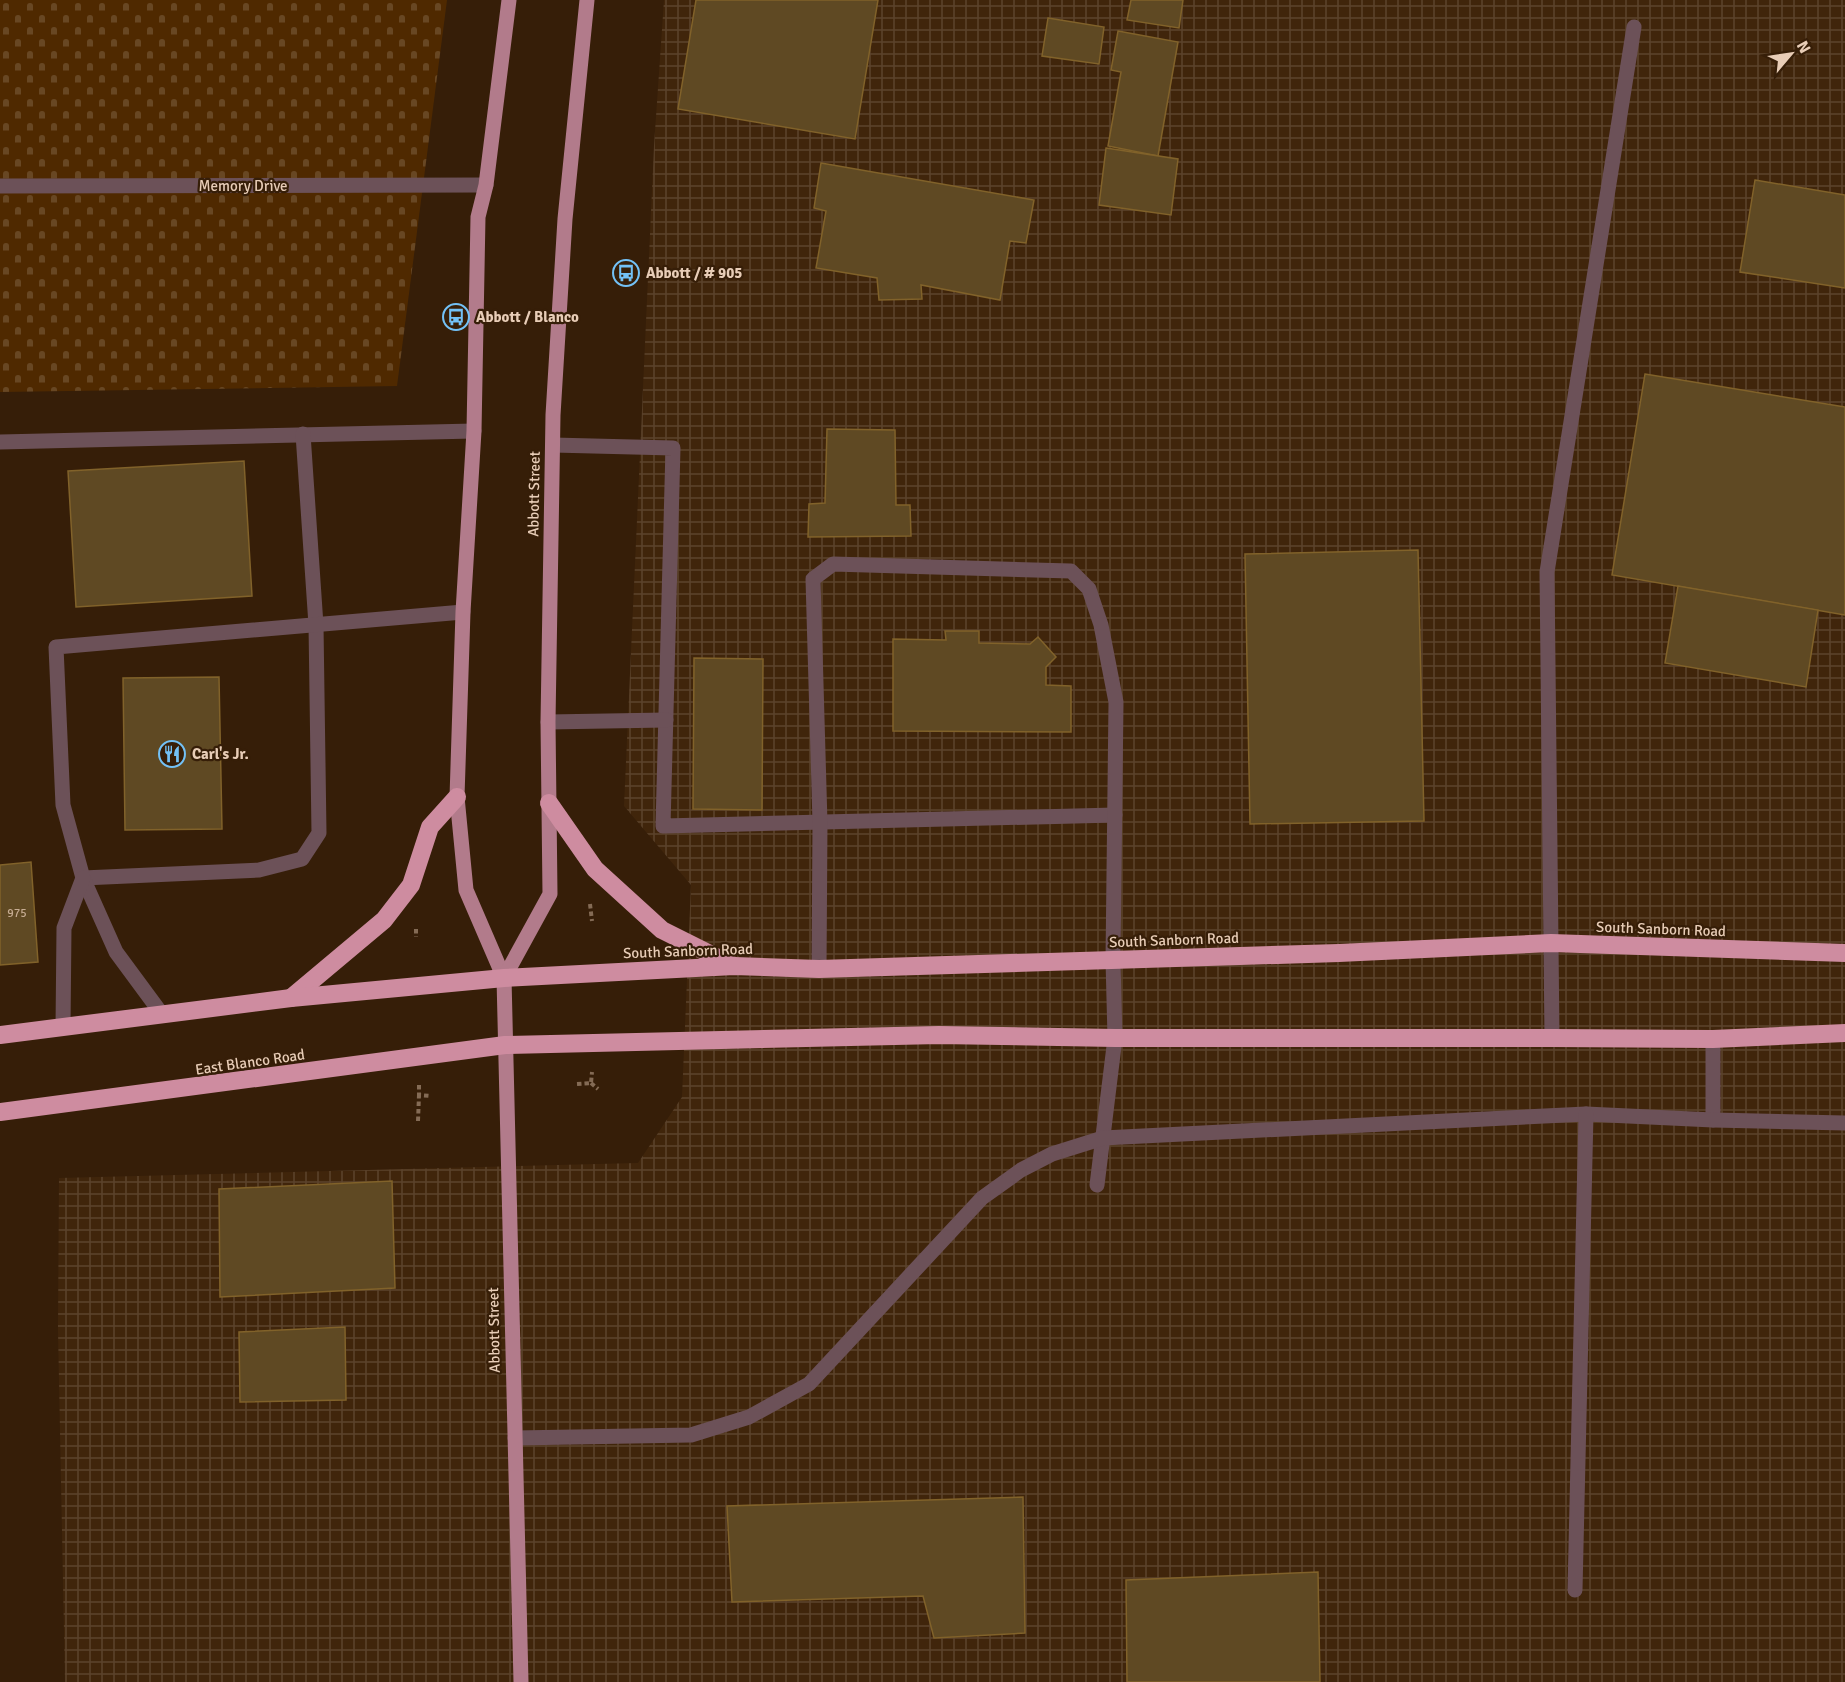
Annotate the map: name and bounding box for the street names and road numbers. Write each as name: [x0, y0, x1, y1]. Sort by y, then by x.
street label: Memory Drive: [198, 177, 288, 195]
street label: Abbott Street: [524, 451, 544, 537]
street label: South Sanborn Road: [1596, 918, 1726, 940]
street label: South Sanborn Road: [1109, 929, 1239, 951]
street label: South Sanborn Road: [623, 940, 753, 962]
street label: East Blanco Road: [194, 1045, 306, 1079]
street label: Abbott Street: [484, 1287, 504, 1373]

